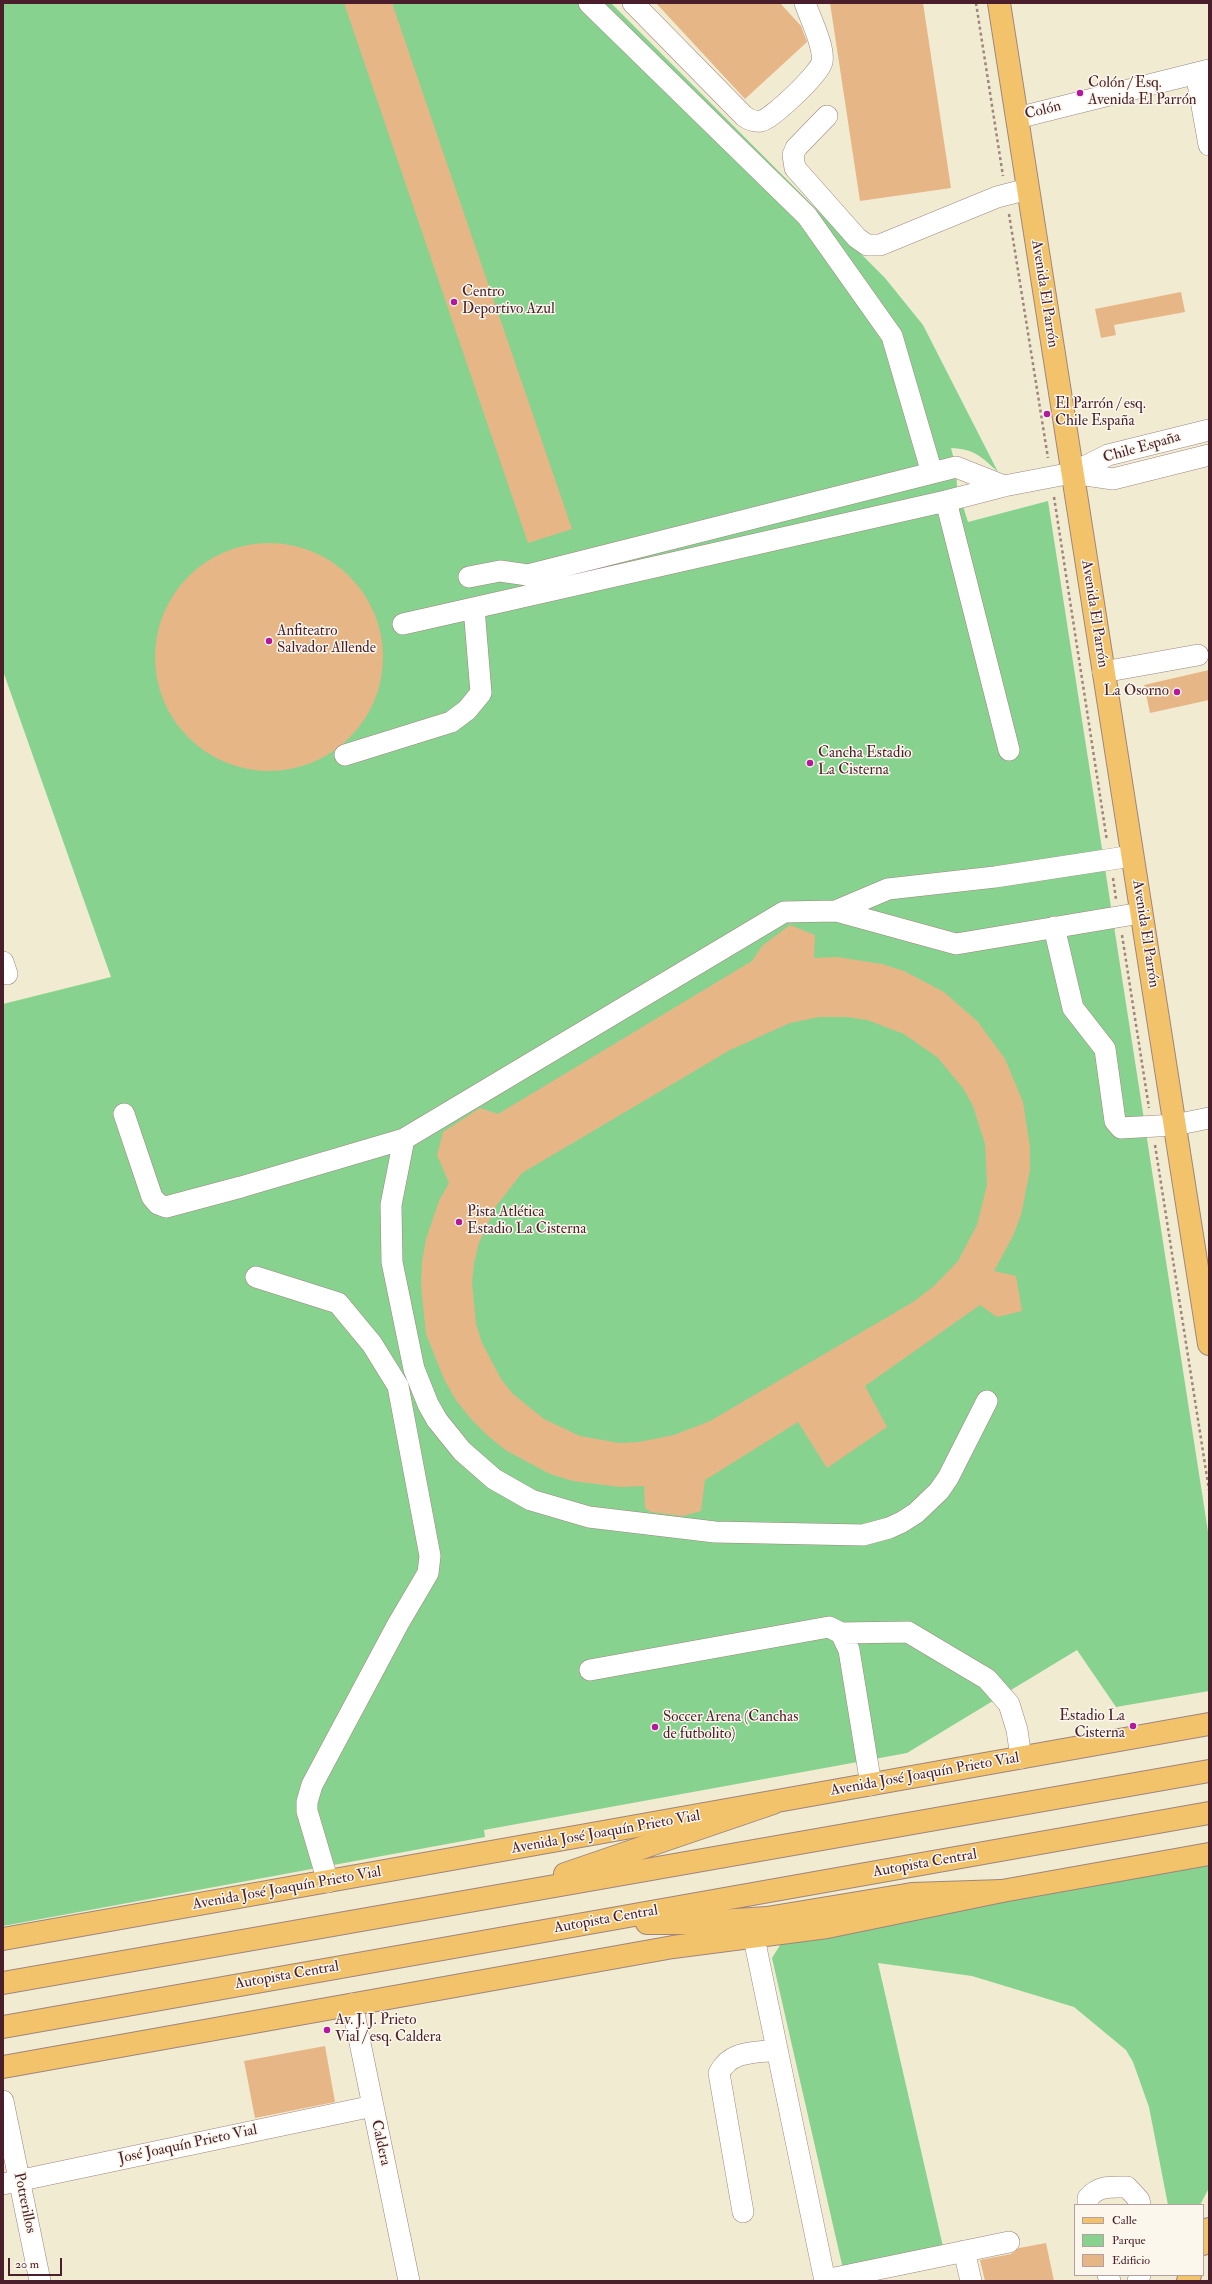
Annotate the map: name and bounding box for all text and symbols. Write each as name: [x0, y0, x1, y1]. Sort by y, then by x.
place label: Colón / Esq. Avenida El Parrón: [1088, 75, 1197, 110]
marker: Colón / Esq. Avenida El Parrón: [1075, 88, 1085, 98]
street label: Colón: [1023, 98, 1063, 124]
street label: Avenida El Parrón: [1027, 239, 1061, 349]
place label: Centro Deportivo Azul: [462, 284, 555, 319]
marker: Centro Deportivo Azul: [449, 297, 459, 307]
place label: El Parrón / esq. Chile España: [1055, 396, 1146, 431]
marker: El Parrón / esq. Chile España: [1042, 409, 1052, 419]
street label: Chile España: [1101, 428, 1183, 468]
street label: Avenida El Parrón: [1077, 559, 1111, 669]
place label: Anfiteatro Salvador Allende: [277, 623, 376, 658]
marker: Anfiteatro Salvador Allende: [264, 636, 274, 646]
place label: La Osorno: [1104, 683, 1169, 701]
marker: La Osorno: [1172, 687, 1182, 697]
place label: Cancha Estadio La Cisterna: [818, 745, 912, 780]
marker: Cancha Estadio La Cisterna: [805, 758, 815, 768]
street label: Avenida El Parrón: [1128, 879, 1162, 989]
place label: Pista Atlética Estadio La Cisterna: [467, 1204, 586, 1239]
marker: Pista Atlética Estadio La Cisterna: [454, 1217, 464, 1227]
place label: Estadio La Cisterna: [1059, 1708, 1125, 1743]
place label: Soccer Arena (Canchas de futbolito): [663, 1709, 798, 1744]
marker: Estadio La Cisterna: [1128, 1721, 1138, 1731]
marker: Soccer Arena (Canchas de futbolito): [650, 1722, 660, 1732]
street label: Avenida José Joaquín Prieto Vial: [829, 1750, 1021, 1800]
street label: Avenida José Joaquín Prieto Vial: [510, 1808, 702, 1858]
street label: Autopista Central: [872, 1846, 978, 1882]
street label: Avenida José Joaquín Prieto Vial: [191, 1864, 383, 1914]
street label: Autopista Central: [553, 1902, 659, 1938]
street label: Autopista Central: [234, 1958, 340, 1994]
place label: Av. J. J. Prieto Vial / esq. Caldera: [335, 2012, 441, 2047]
marker: Av. J. J. Prieto Vial / esq. Caldera: [322, 2025, 332, 2035]
street label: Caldera: [366, 2118, 394, 2168]
street label: José Joaquín Prieto Vial: [117, 2121, 259, 2169]
street label: Potrerillos: [9, 2171, 39, 2235]
legend: [1074, 2204, 1204, 2276]
text: Calle: [1112, 2213, 1137, 2228]
text: Parque: [1112, 2233, 1146, 2248]
scale bar: [10, 2250, 64, 2276]
text: Edificio: [1112, 2253, 1150, 2268]
text: 20 m: [15, 2257, 39, 2272]

